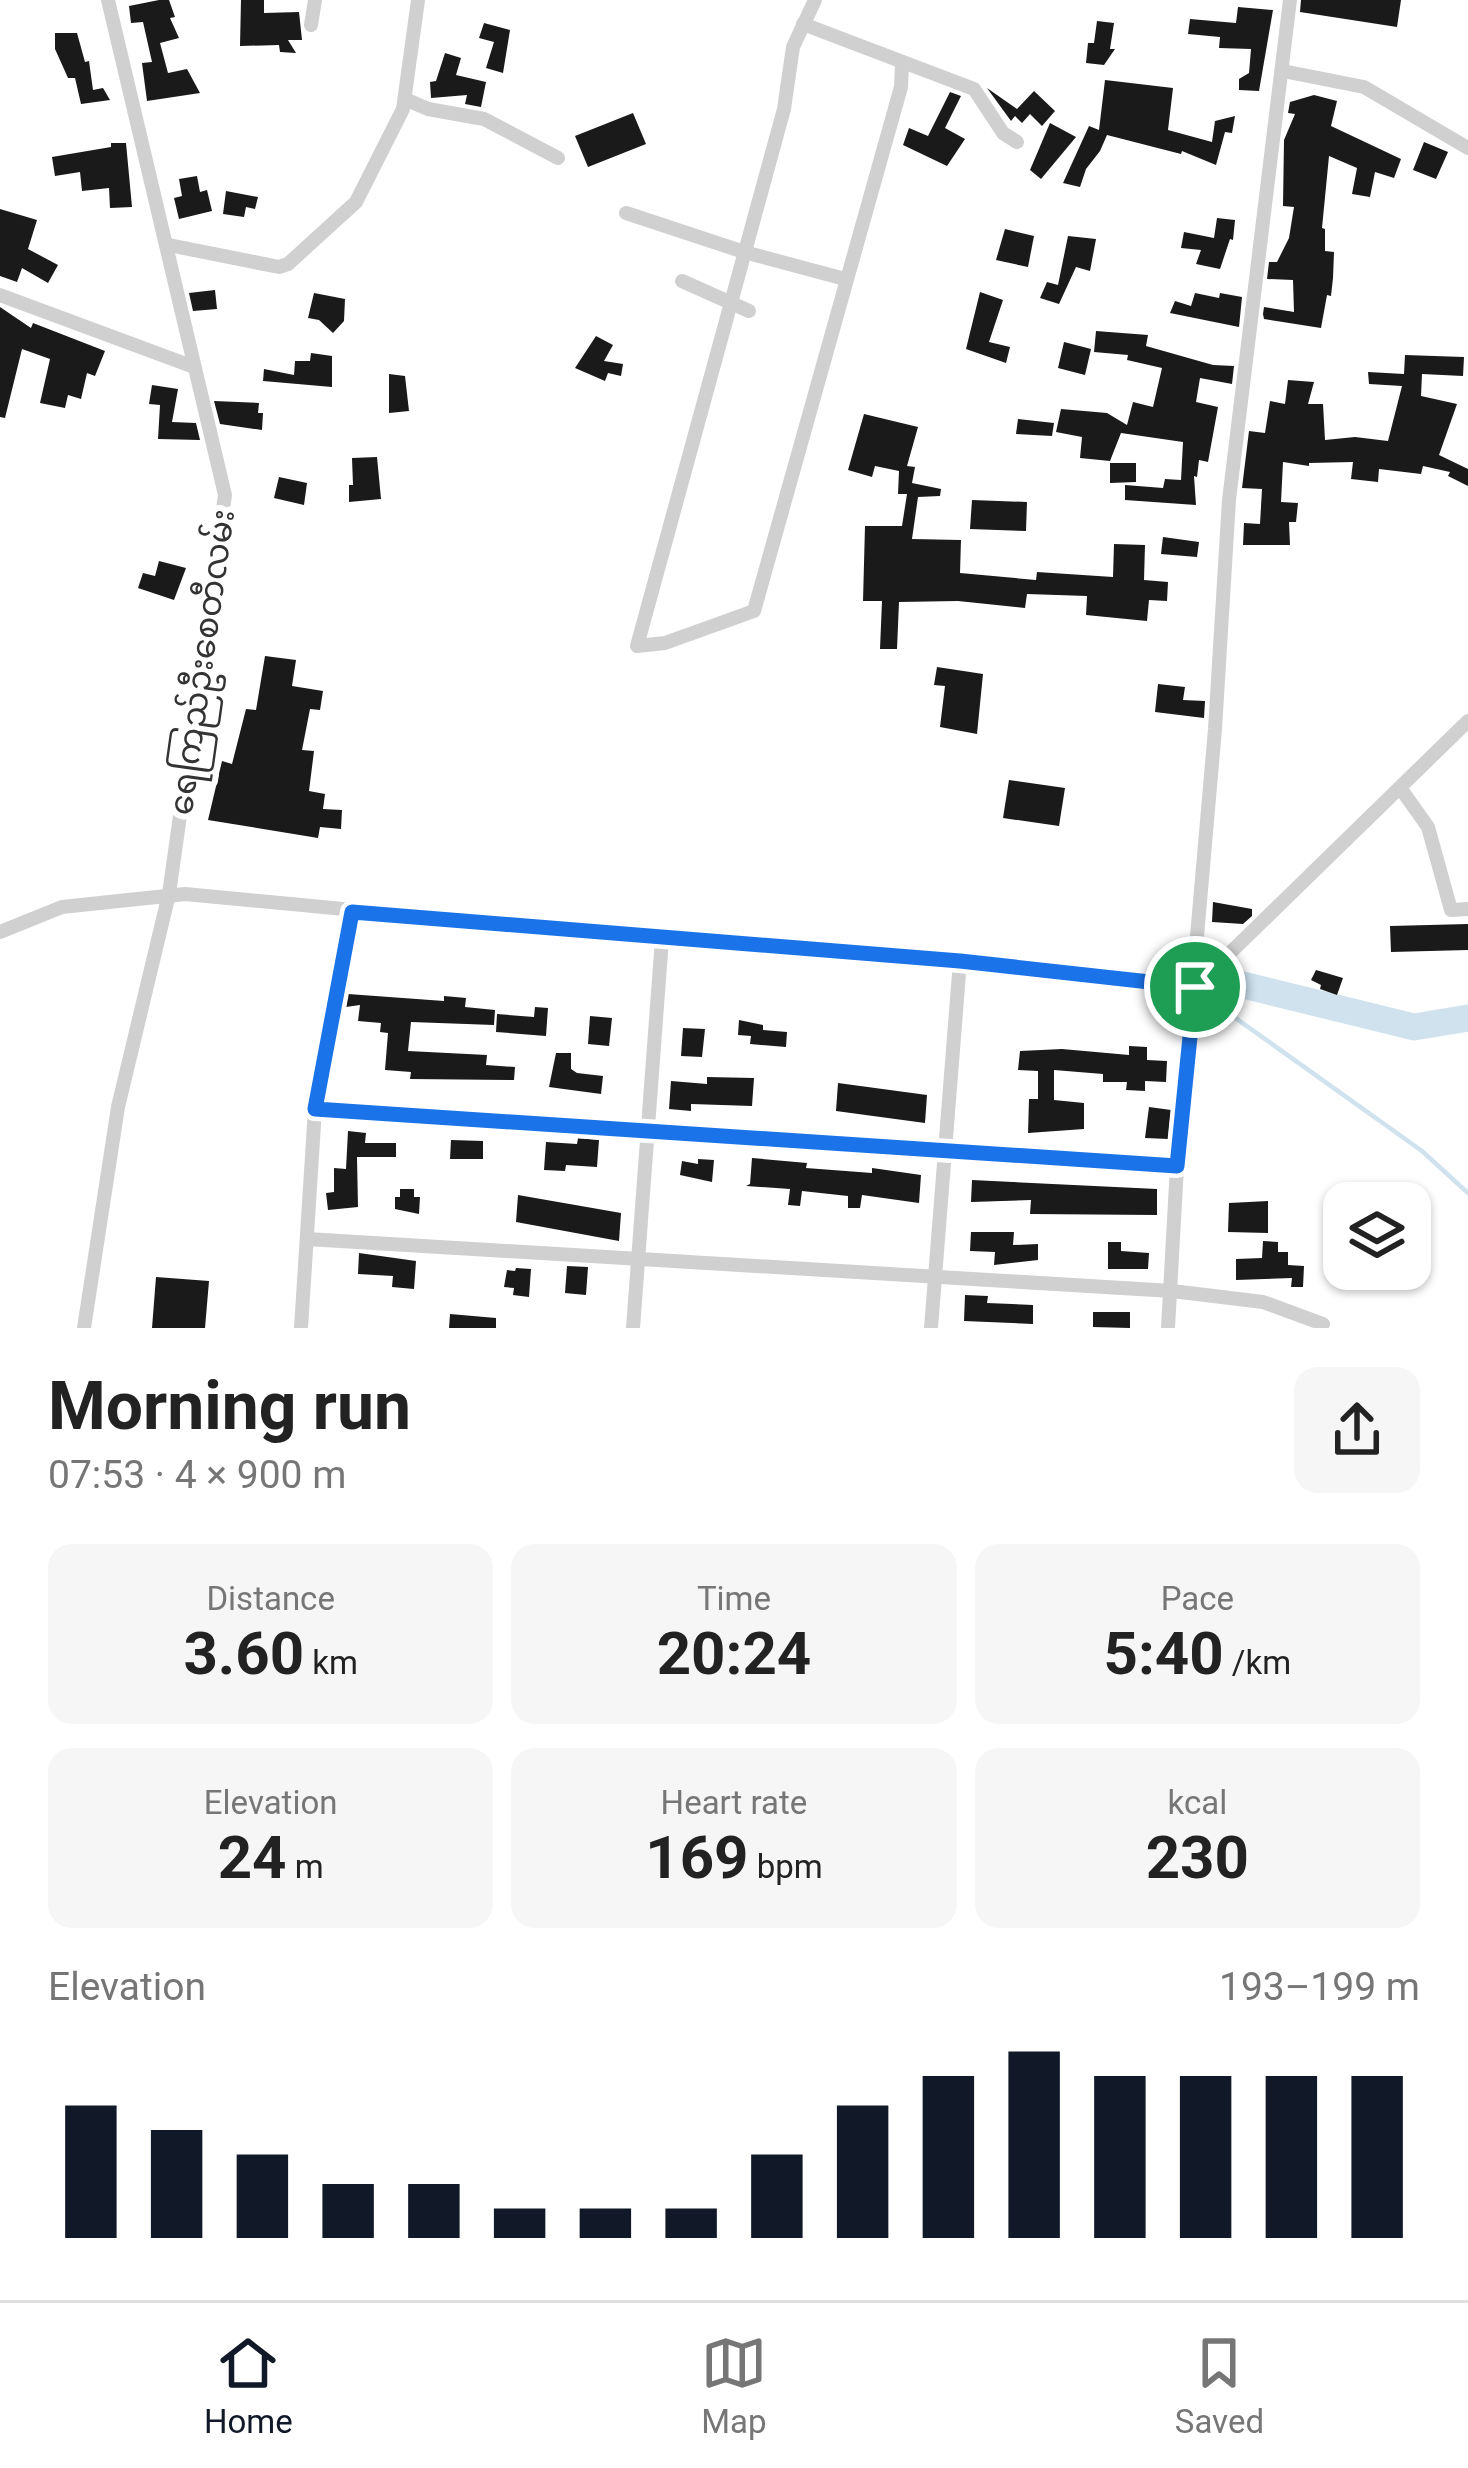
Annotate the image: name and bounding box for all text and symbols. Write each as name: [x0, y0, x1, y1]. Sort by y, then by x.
street label: ရေကြည်ဦးစေတီလမ်း: [158, 506, 249, 818]
pin: [1144, 936, 1246, 1038]
icon: arrive: [1162, 954, 1228, 1020]
map controls: [1323, 1182, 1431, 1290]
button: layers: [1323, 1182, 1431, 1290]
button: share: [1294, 1367, 1420, 1493]
text: Morning run: [48, 1368, 411, 1445]
text: 07:53 · 4 × 900 m: [48, 1452, 346, 1498]
text: Distance: [206, 1579, 335, 1618]
text: Time: [697, 1579, 771, 1618]
text: Pace: [1161, 1579, 1234, 1618]
text: 3.60: [183, 1618, 304, 1689]
text: 20:24: [657, 1618, 811, 1689]
text: 5:40: [1104, 1618, 1224, 1689]
text: km: [304, 1643, 358, 1682]
text: /km: [1224, 1643, 1291, 1682]
text: Elevation: [204, 1783, 337, 1822]
text: Heart rate: [661, 1783, 807, 1822]
text: kcal: [1168, 1783, 1227, 1822]
text: 24: [218, 1822, 287, 1893]
text: 169: [645, 1822, 749, 1893]
text: 230: [1146, 1822, 1249, 1893]
text: m: [287, 1847, 324, 1886]
text: bpm: [749, 1847, 823, 1886]
text: Elevation: [48, 1964, 206, 2010]
text: 193–199 m: [1219, 1964, 1420, 2010]
tab: Home: [204, 2330, 293, 2441]
tab: Map: [701, 2330, 767, 2441]
tab: Saved: [1175, 2330, 1264, 2441]

